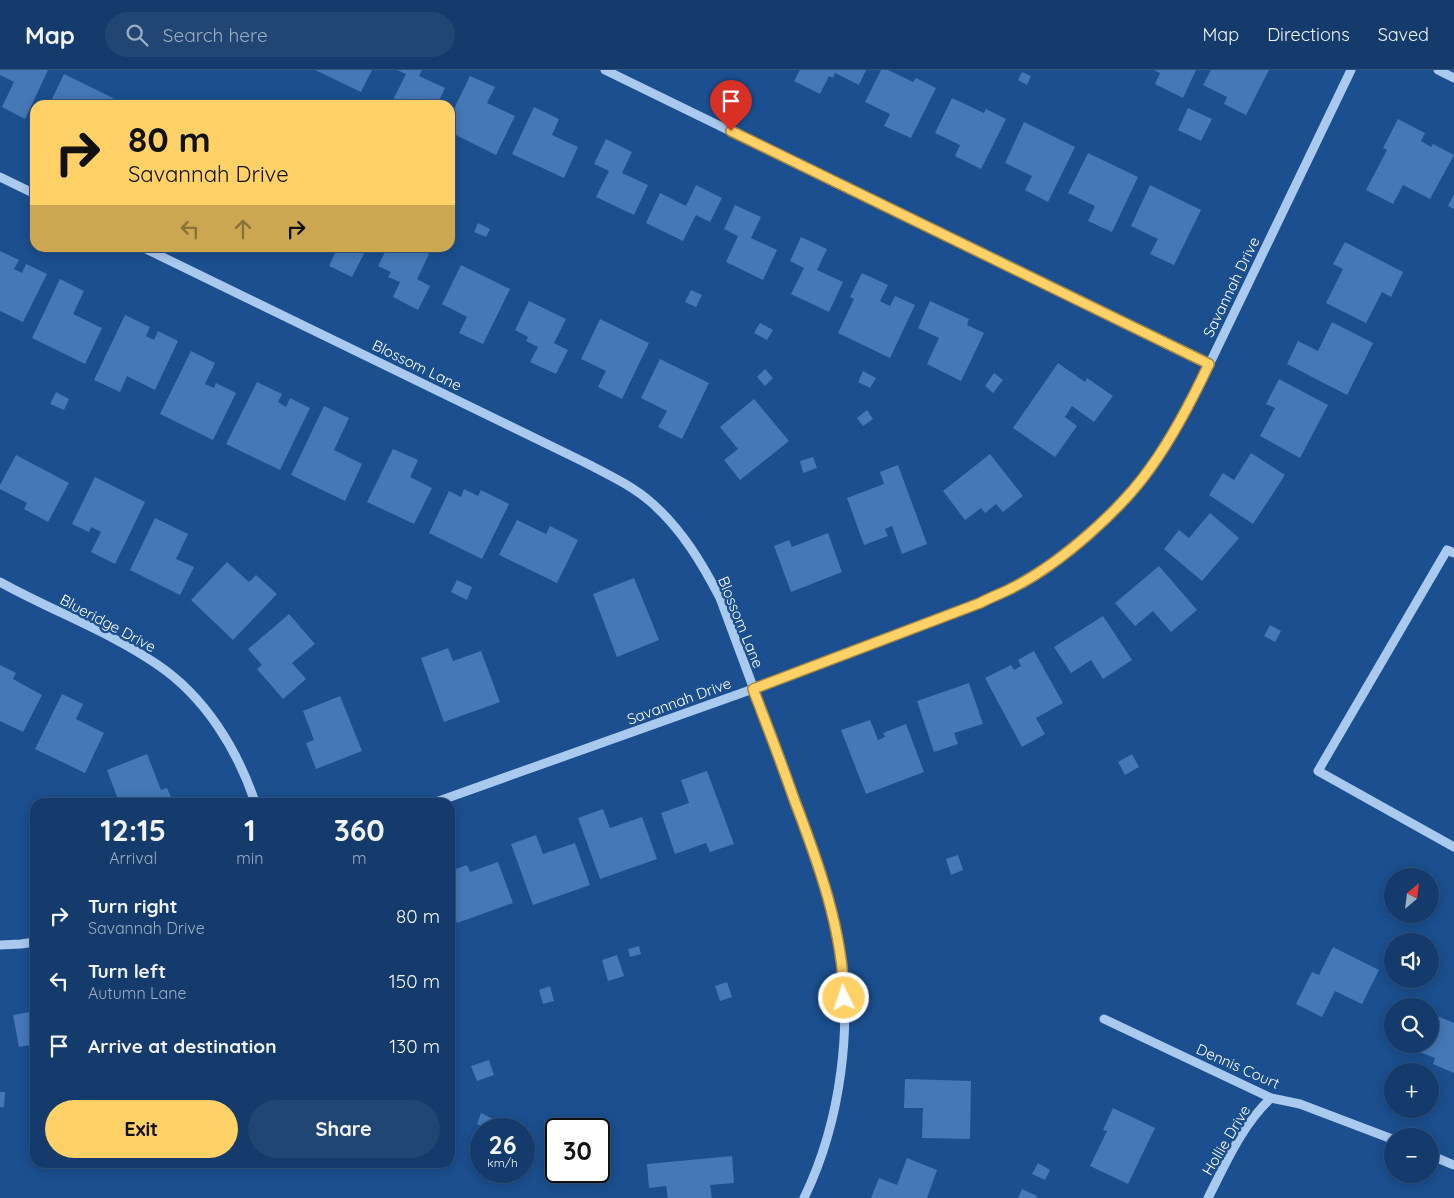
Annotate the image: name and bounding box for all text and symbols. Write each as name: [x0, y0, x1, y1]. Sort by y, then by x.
search box: [105, 12, 455, 57]
text: Map: [25, 20, 75, 50]
icon: search: [123, 21, 151, 49]
text: Search here: [163, 23, 268, 47]
text: Map: [1202, 23, 1239, 46]
text: Directions: [1267, 23, 1350, 46]
text: Saved: [1378, 23, 1429, 46]
pin: [710, 80, 752, 131]
icon: arrive: [717, 87, 745, 115]
text: 80 m: [128, 117, 211, 161]
icon: right: [45, 120, 110, 185]
text: Savannah Drive: [128, 160, 289, 188]
icon: left: [176, 215, 204, 243]
icon: ahead: [229, 215, 257, 243]
icon: right: [282, 215, 310, 243]
street label: Savannah Drive: [1198, 234, 1264, 340]
street label: Blossom Lane: [369, 335, 465, 395]
street label: Blossom Lane: [714, 573, 768, 671]
street label: Blueridge Drive: [57, 590, 159, 656]
street label: Savannah Drive: [624, 673, 734, 729]
text: 12:15: [100, 811, 166, 849]
text: 1: [244, 811, 256, 849]
text: 360: [334, 811, 385, 849]
text: Arrival: [109, 848, 157, 868]
text: min: [236, 848, 264, 868]
text: m: [352, 848, 367, 868]
north arrow: [1384, 868, 1439, 922]
map controls: [1384, 868, 1439, 1183]
text: Turn right: [88, 894, 177, 918]
icon: right: [45, 902, 73, 930]
text: 80 m: [396, 904, 440, 928]
text: Savannah Drive: [88, 918, 205, 938]
button: sound: [1384, 933, 1439, 988]
text: Turn left: [88, 959, 166, 983]
icon: left: [45, 967, 73, 995]
text: 150 m: [389, 969, 440, 993]
position arrow: [817, 971, 869, 1023]
text: Autumn Lane: [88, 983, 187, 1003]
button: search: [1384, 998, 1439, 1053]
icon: arrive: [45, 1032, 73, 1060]
text: Arrive at destination: [88, 1034, 277, 1058]
text: 130 m: [389, 1034, 440, 1058]
street label: Dennis Court: [1193, 1039, 1283, 1093]
button: +: [1384, 1063, 1439, 1118]
button: Exit: [45, 1100, 238, 1158]
button: Share: [248, 1100, 440, 1158]
street label: Hollie Drive: [1198, 1101, 1254, 1179]
speed limit sign: 30: [545, 1118, 610, 1183]
button: −: [1384, 1128, 1439, 1183]
text: 26: [488, 1129, 517, 1160]
text: km/h: [487, 1155, 518, 1170]

